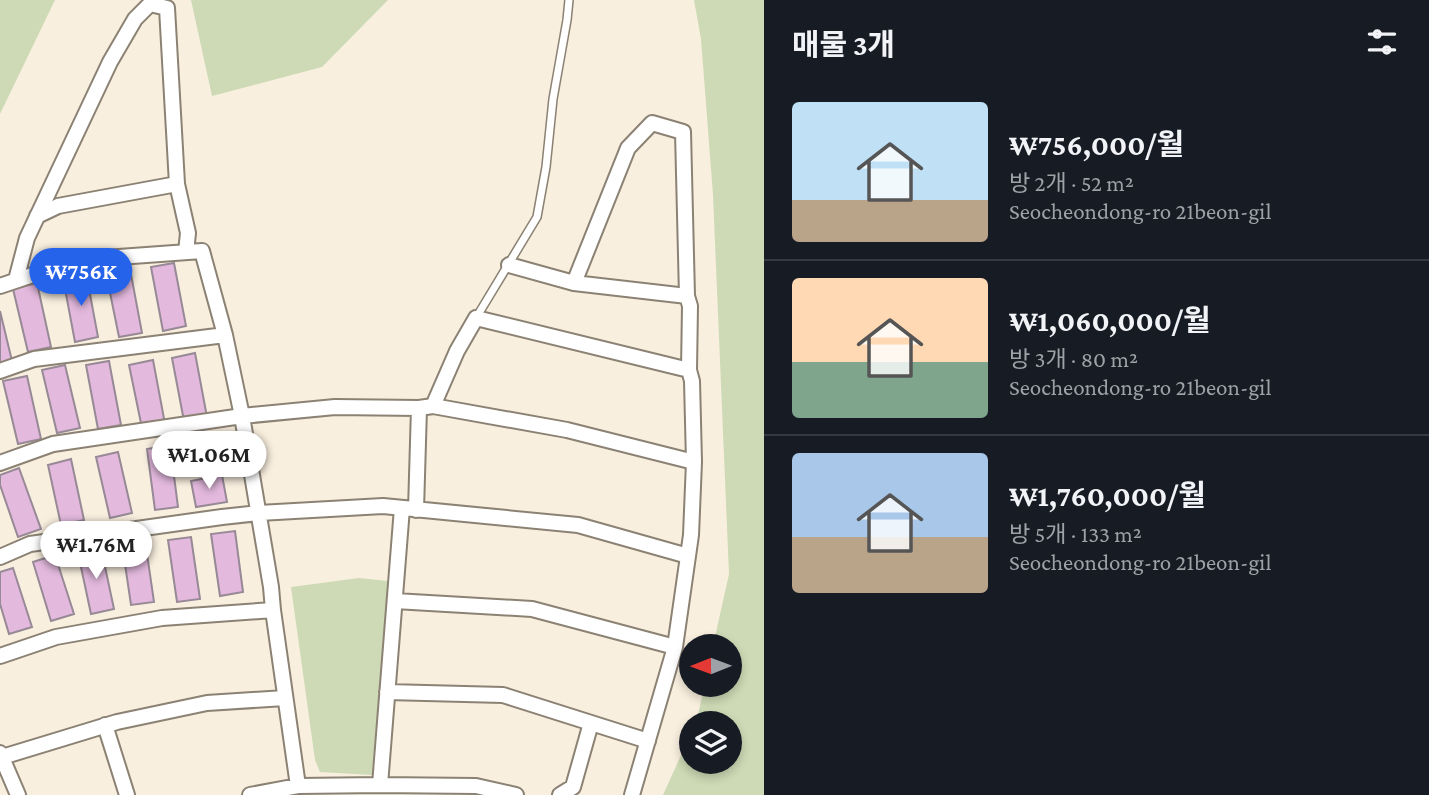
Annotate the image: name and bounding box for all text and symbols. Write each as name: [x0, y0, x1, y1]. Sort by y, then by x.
icon: filters: [1363, 23, 1401, 61]
text: 매물 3개: [792, 28, 895, 61]
text: ₩756,000/월: [1009, 128, 1184, 161]
icon: home: [848, 130, 932, 214]
text: 방 2개 · 52 m²: [1009, 170, 1134, 196]
text: Seocheondong-ro 21beon-gil: [1009, 198, 1271, 224]
pin: ₩756K: [32, 248, 130, 308]
text: ₩756K: [45, 258, 117, 284]
text: ₩1,060,000/월: [1009, 304, 1211, 337]
icon: home: [848, 306, 932, 390]
text: 방 3개 · 80 m²: [1009, 346, 1138, 372]
text: Seocheondong-ro 21beon-gil: [1009, 374, 1271, 400]
pin: ₩1.06M: [152, 432, 266, 491]
text: ₩1.06M: [168, 441, 250, 467]
text: ₩1,760,000/월: [1009, 479, 1206, 512]
icon: home: [848, 481, 932, 565]
text: 방 5개 · 133 m²: [1009, 521, 1142, 547]
pin: ₩1.76M: [39, 522, 153, 581]
text: ₩1.76M: [56, 531, 136, 557]
text: Seocheondong-ro 21beon-gil: [1009, 549, 1271, 575]
north arrow: [679, 634, 742, 696]
map controls: [679, 634, 742, 774]
button: layers: [679, 711, 742, 774]

